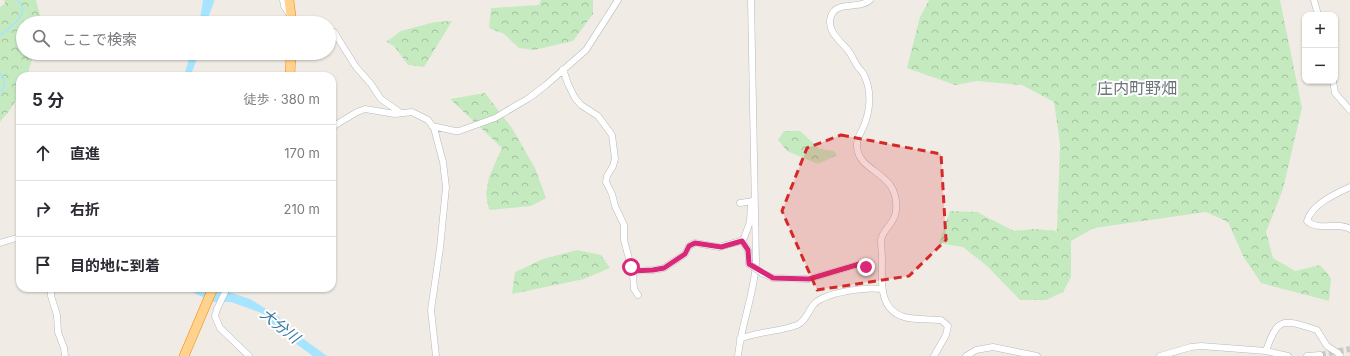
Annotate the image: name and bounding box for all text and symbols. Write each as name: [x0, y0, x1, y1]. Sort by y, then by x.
map controls: [1302, 12, 1338, 84]
button: +: [1302, 12, 1338, 48]
search box: [16, 16, 336, 60]
icon: search: [30, 27, 52, 49]
text: ここで検索: [62, 30, 137, 49]
button: −: [1302, 48, 1338, 84]
district label: 庄内町野畑: [1097, 78, 1177, 98]
text: 5 分: [32, 90, 64, 110]
text: 徒歩 · 380 m: [244, 91, 320, 107]
icon: ahead: [32, 142, 54, 164]
text: 直進: [70, 144, 100, 163]
text: 170 m: [284, 145, 320, 161]
icon: right: [32, 198, 54, 220]
text: 右折: [70, 200, 100, 219]
text: 210 m: [284, 201, 320, 217]
icon: arrive: [32, 254, 54, 276]
text: 目的地に到着: [70, 256, 160, 275]
route start: [622, 258, 640, 276]
route end: [857, 258, 875, 276]
water label: 大分川: [257, 304, 305, 348]

